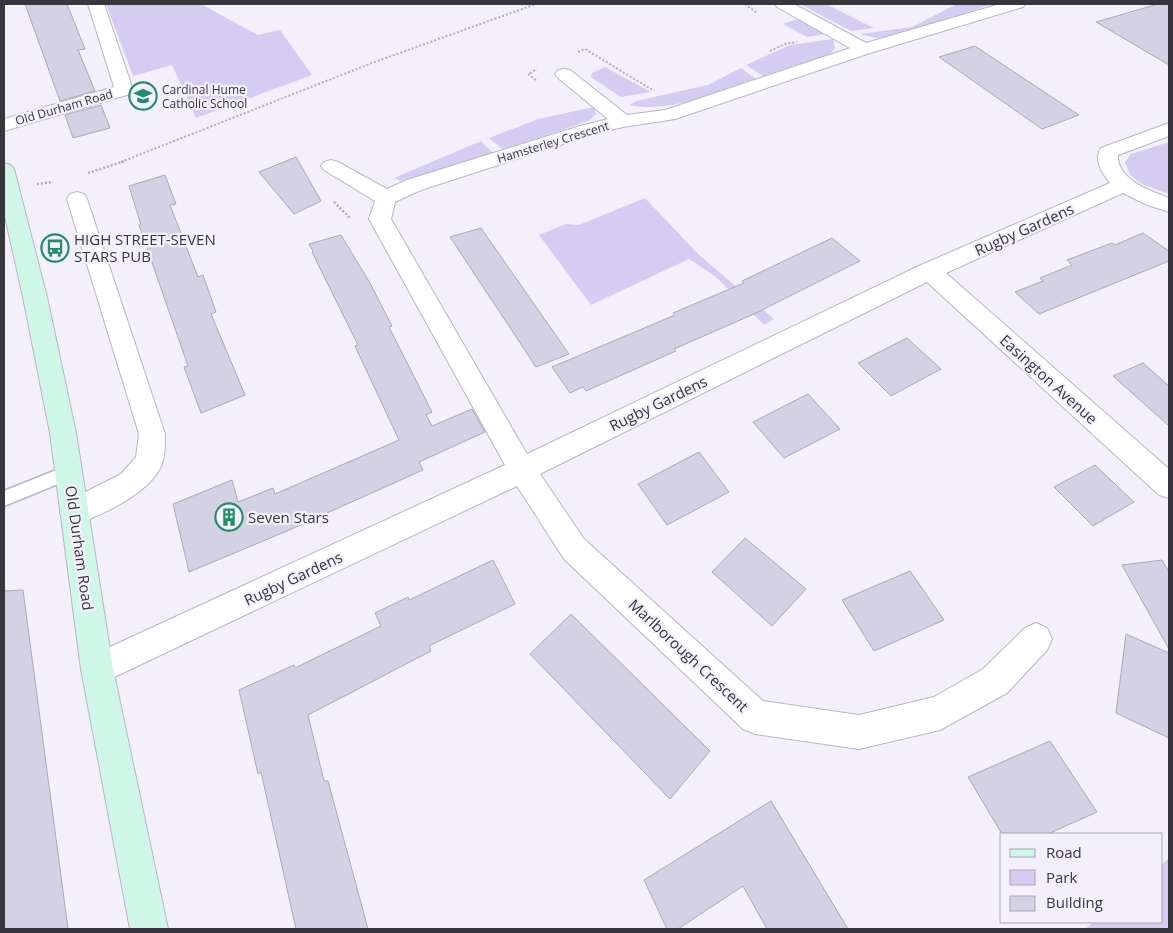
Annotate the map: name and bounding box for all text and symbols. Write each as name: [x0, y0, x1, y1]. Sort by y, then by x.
school or university icon: Cardinal Hume Catholic School: [128, 81, 158, 111]
place label: Cardinal Hume Catholic School: [162, 81, 247, 112]
street label: Old Durham Road: [13, 85, 115, 129]
street label: Hamsterley Crescent: [495, 117, 611, 167]
street label: Rugby Gardens: [971, 198, 1077, 260]
place label: HIGH STREET-SEVEN STARS PUB: [74, 229, 216, 266]
bus stop icon: HIGH STREET-SEVEN STARS PUB: [40, 233, 70, 263]
street label: Easington Avenue: [996, 330, 1102, 428]
street label: Rugby Gardens: [606, 371, 710, 435]
street label: Old Durham Road: [61, 484, 99, 612]
building icon: Seven Stars: [214, 502, 244, 532]
place label: Seven Stars: [248, 507, 329, 527]
street label: Rugby Gardens: [241, 546, 345, 610]
street label: Marlborough Crescent: [625, 594, 753, 716]
legend: [1000, 833, 1163, 923]
text: Road: [1046, 842, 1082, 862]
text: Park: [1046, 867, 1077, 887]
text: Building: [1046, 892, 1103, 912]

